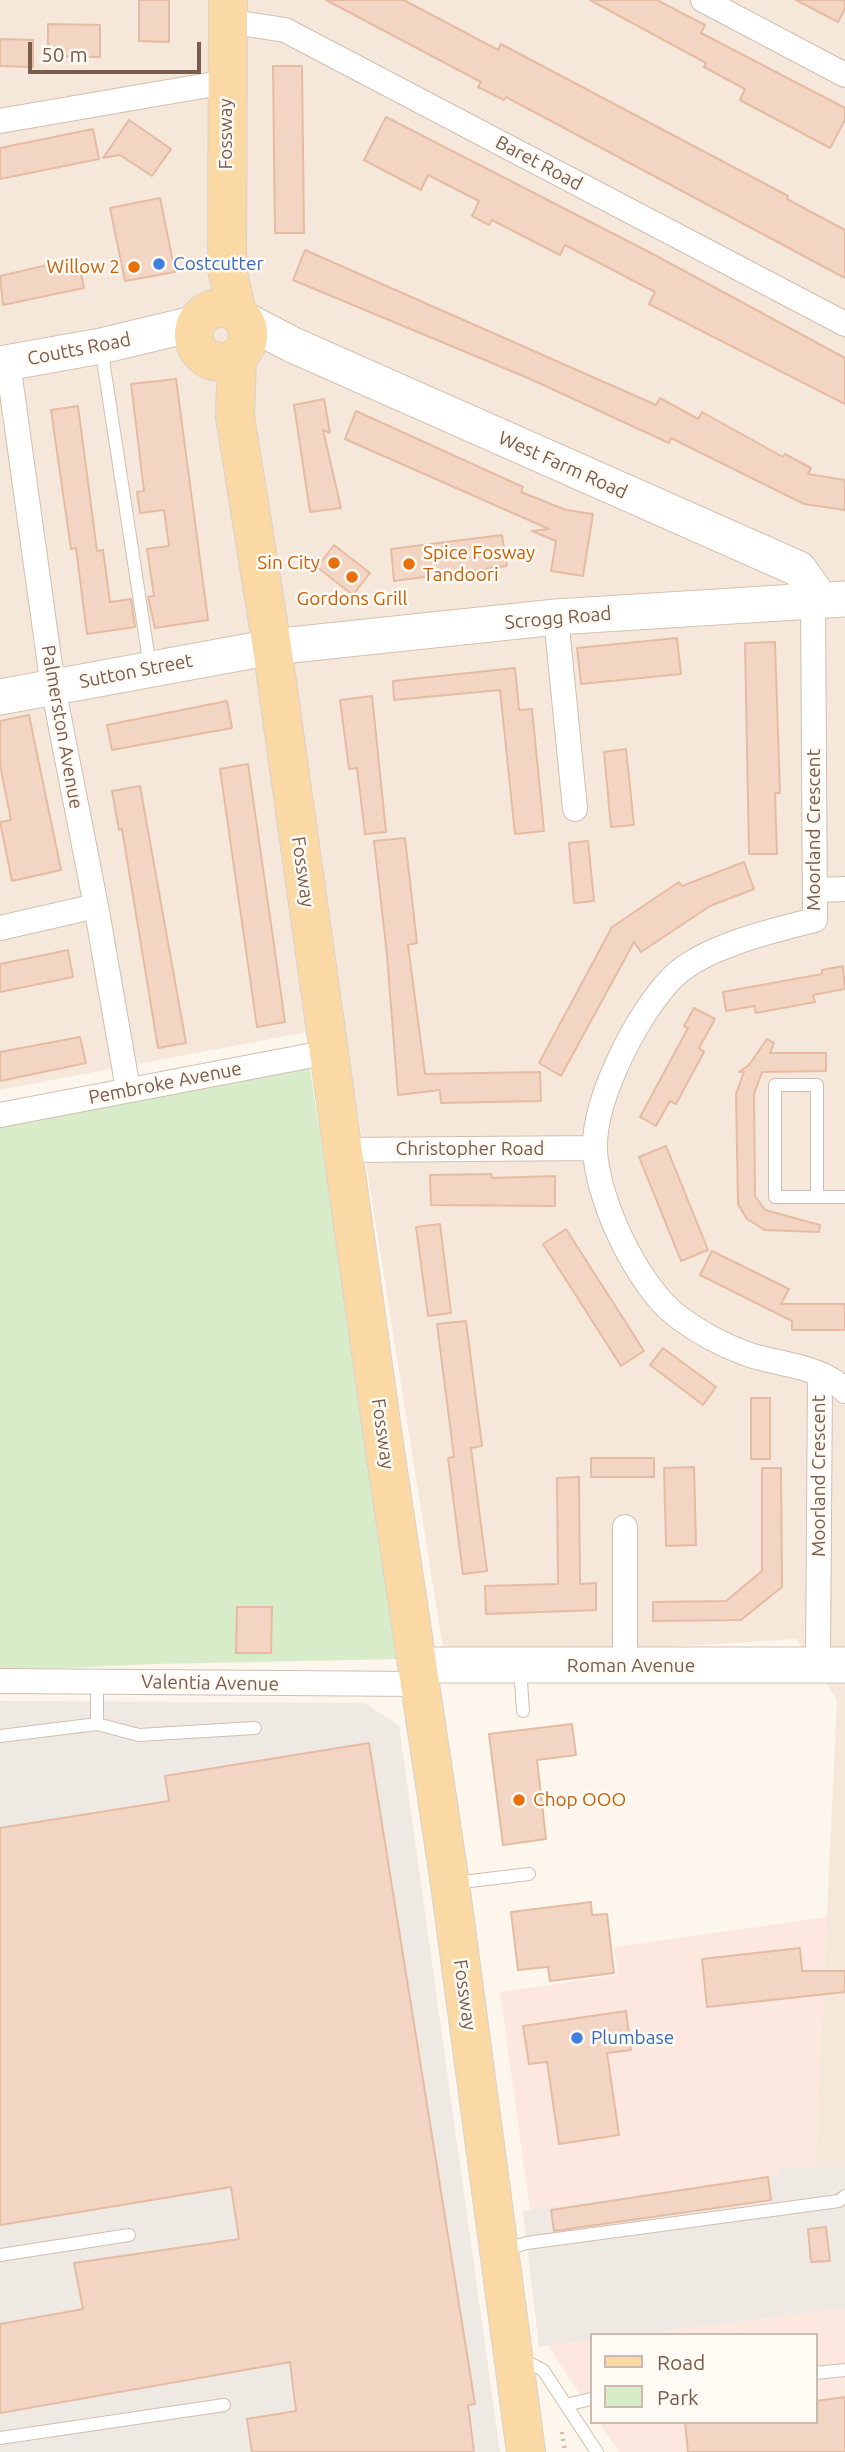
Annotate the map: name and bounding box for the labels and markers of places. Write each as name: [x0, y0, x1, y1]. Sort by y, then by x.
place label: Costcutter: [173, 253, 264, 275]
place label: Willow 2: [47, 256, 120, 278]
marker: Costcutter: [151, 256, 167, 272]
marker: Willow 2: [126, 259, 142, 275]
place label: Spice Fosway Tandoori: [423, 542, 535, 586]
place label: Sin City: [257, 552, 320, 574]
marker: Sin City: [326, 555, 342, 571]
marker: Spice Fosway Tandoori: [401, 556, 417, 572]
marker: Gordons Grill: [344, 569, 360, 585]
place label: Gordons Grill: [297, 588, 407, 610]
place label: Chop OOO: [533, 1789, 626, 1811]
marker: Chop OOO: [511, 1792, 527, 1808]
place label: Plumbase: [591, 2027, 674, 2049]
marker: Plumbase: [569, 2030, 585, 2046]

